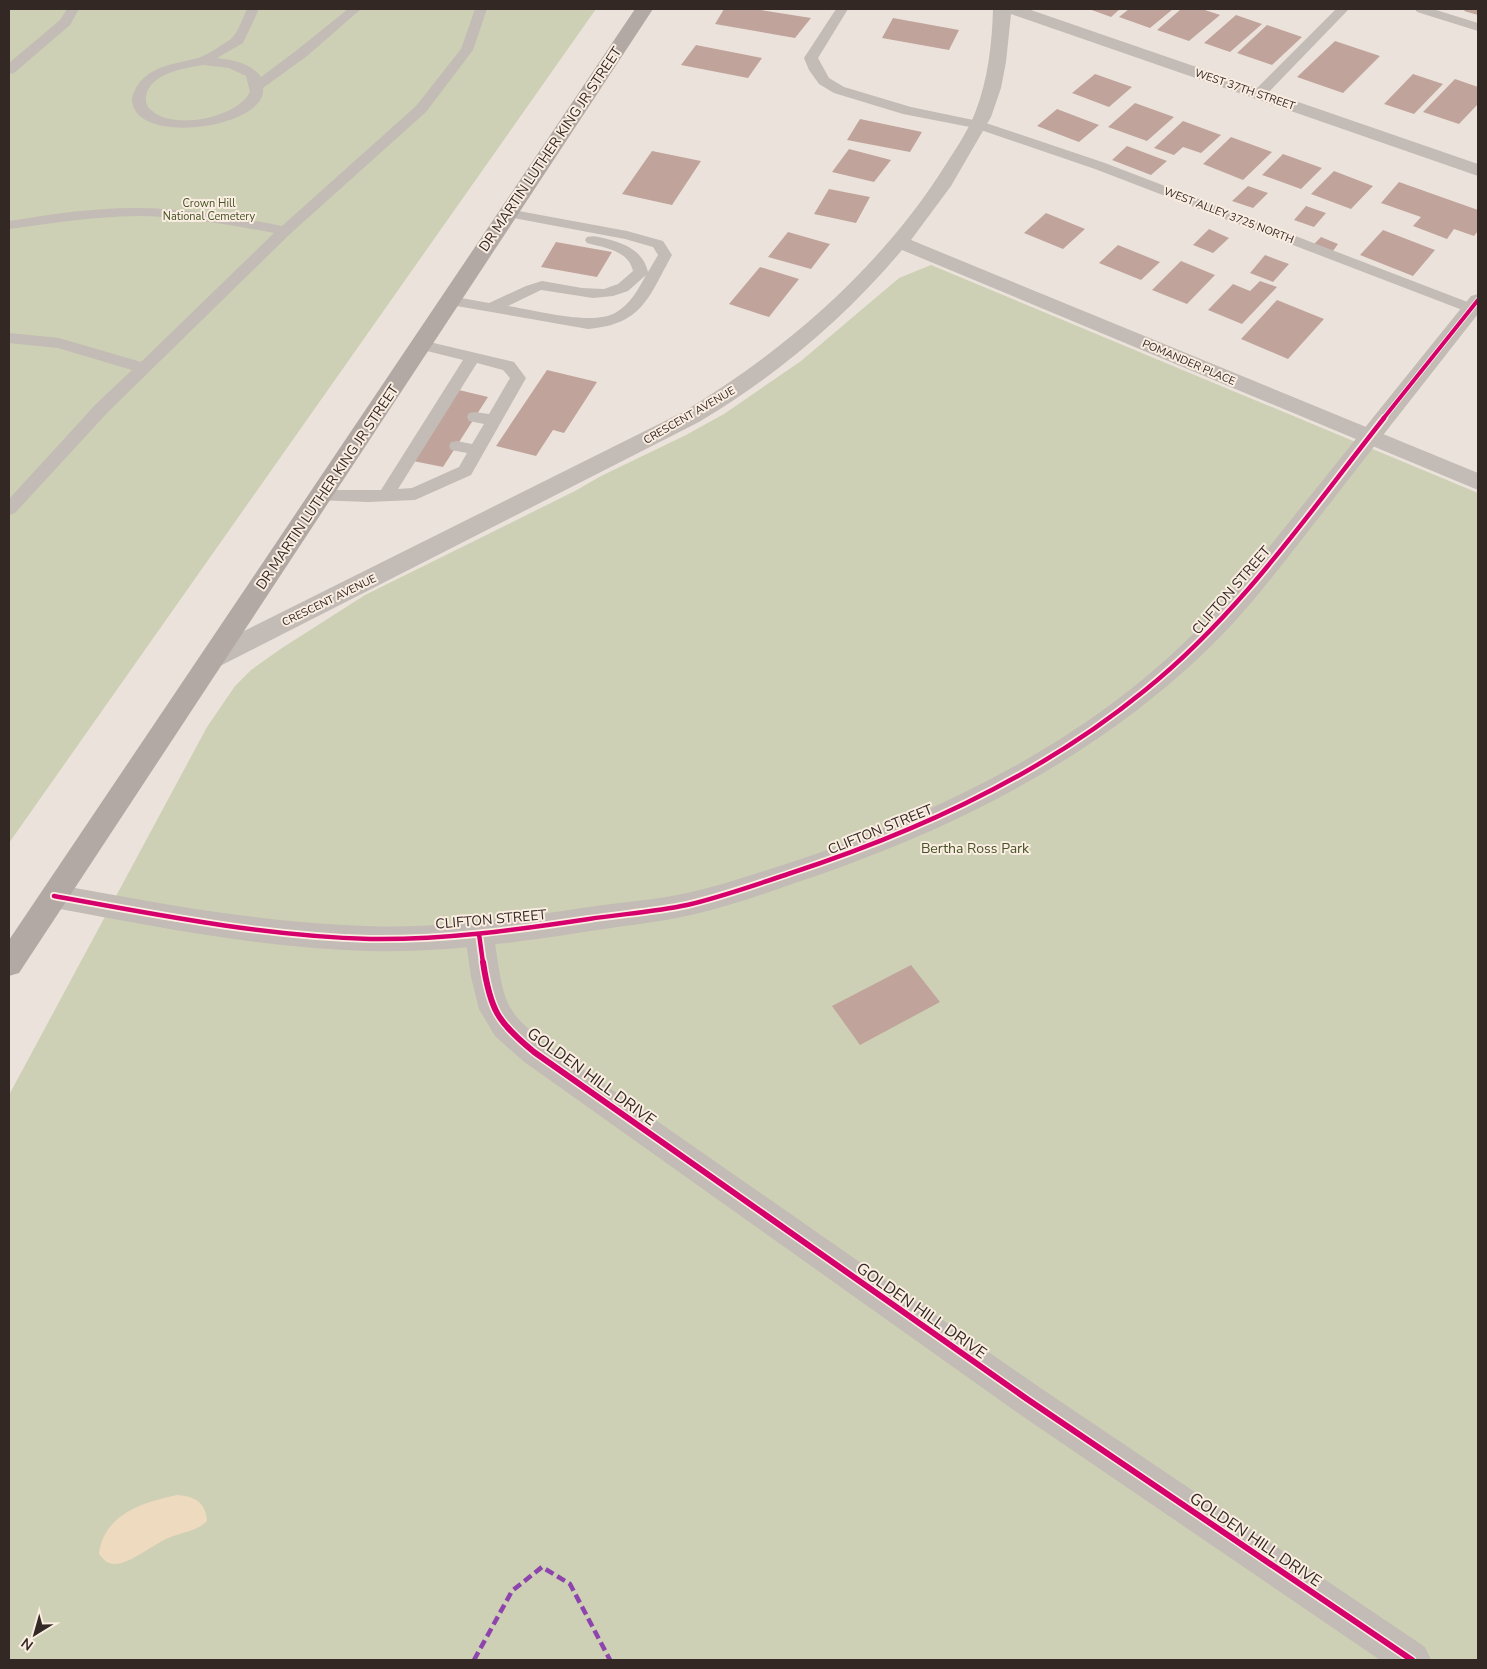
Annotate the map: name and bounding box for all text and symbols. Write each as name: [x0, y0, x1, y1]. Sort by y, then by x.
street label: DR MARTIN LUTHER KING JR STREET: [475, 43, 627, 255]
street label: WEST 37TH STREET: [1193, 65, 1297, 114]
street label: WEST ALLEY 3725 NORTH: [1162, 184, 1296, 247]
park label: Crown Hill National Cemetery: [163, 196, 256, 224]
street label: POMANDER PLACE: [1140, 336, 1238, 389]
street label: DR MARTIN LUTHER KING JR STREET: [252, 381, 404, 593]
street label: CRESCENT AVENUE: [641, 383, 738, 448]
street label: CLIFTON STREET: [1188, 542, 1276, 639]
street label: CRESCENT AVENUE: [280, 571, 379, 630]
street label: CLIFTON STREET: [825, 800, 936, 859]
park label: Bertha Ross Park: [921, 839, 1030, 858]
street label: CLIFTON STREET: [435, 905, 548, 934]
street label: GOLDEN HILL DRIVE: [522, 1022, 660, 1131]
street label: GOLDEN HILL DRIVE: [852, 1257, 991, 1364]
street label: GOLDEN HILL DRIVE: [1185, 1488, 1326, 1592]
north arrow: [10, 1609, 60, 1659]
text: N: [18, 1633, 37, 1655]

